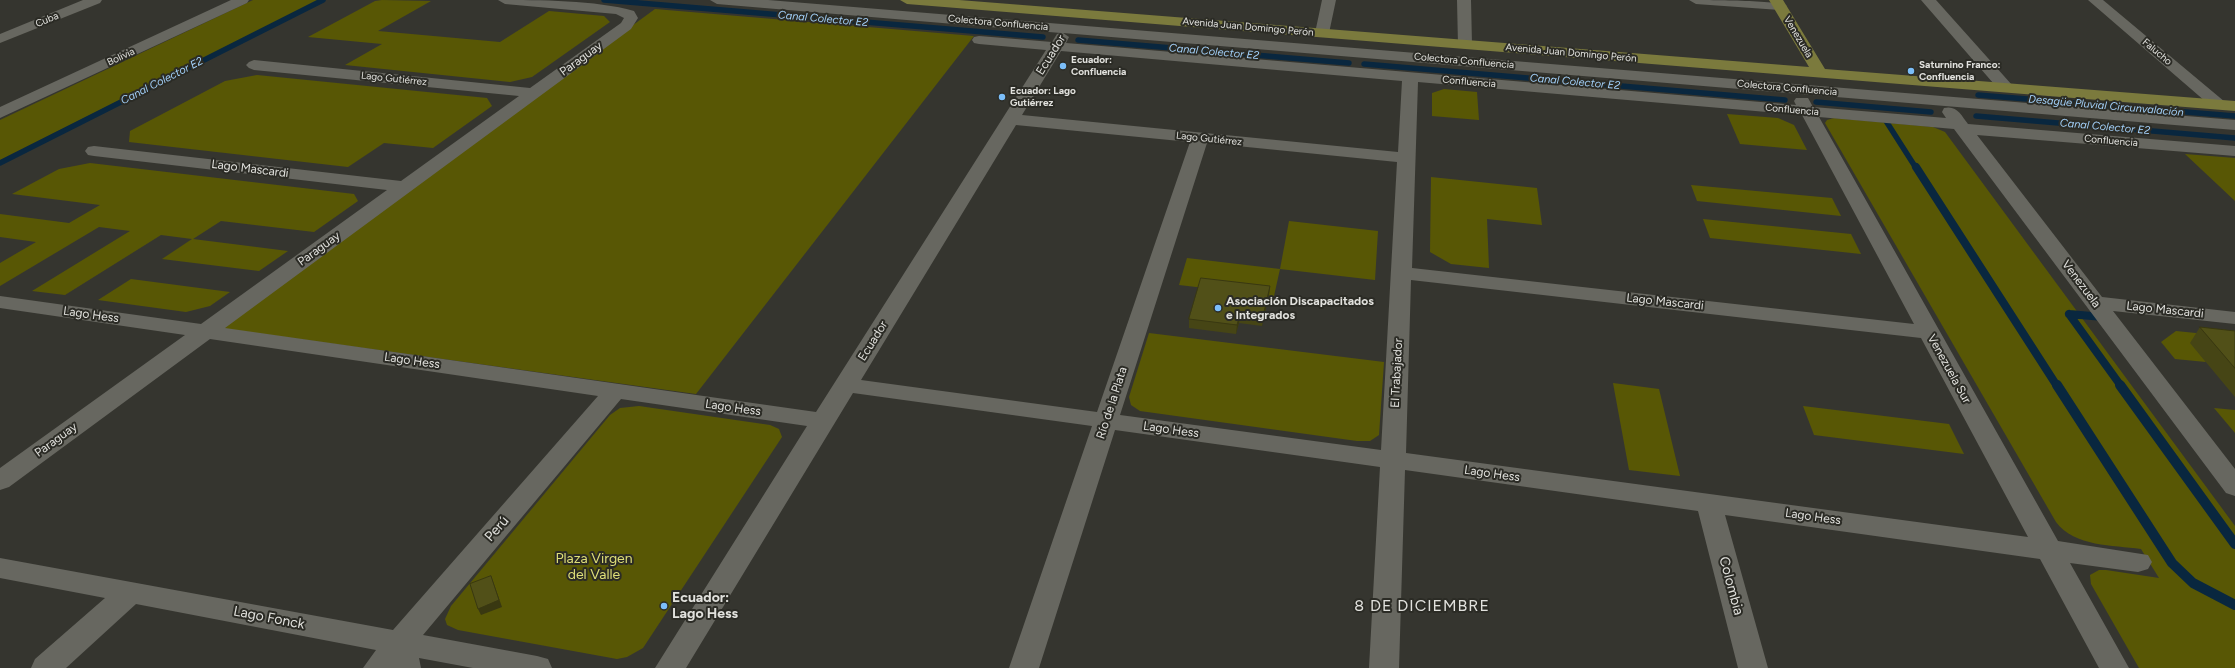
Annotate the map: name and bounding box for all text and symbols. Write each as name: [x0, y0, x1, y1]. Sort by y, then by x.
water label: Canal Colector E2: [777, 8, 869, 30]
street label: Cuba: [34, 10, 60, 30]
street label: Colectora Confluencia: [947, 13, 1049, 33]
street label: Venezuela: [1781, 14, 1815, 60]
street label: Avenida Juan Domingo Perón: [1182, 15, 1314, 39]
street label: Ecuador: [1033, 32, 1069, 78]
street label: Falucho: [2140, 36, 2174, 68]
street label: Paraguay: [557, 39, 605, 79]
water label: Canal Colector E2: [1168, 41, 1260, 63]
street label: Avenida Juan Domingo Perón: [1505, 41, 1637, 65]
street label: Bolivia: [105, 45, 137, 69]
street label: Colectora Confluencia: [1413, 51, 1515, 71]
place label: Ecuador: Confluencia: [1071, 54, 1126, 78]
water label: Canal Colector E2: [119, 55, 205, 107]
place label: Saturnino Franco: Confluencia: [1919, 59, 2001, 82]
marker: Ecuador: Confluencia: [1058, 61, 1068, 71]
marker: Saturnino Franco: Confluencia: [1906, 66, 1916, 76]
street label: Lago Gutiérrez: [360, 70, 428, 88]
water label: Canal Colector E2: [1529, 71, 1621, 93]
street label: Confluencia: [1442, 74, 1496, 90]
street label: Colectora Confluencia: [1736, 78, 1838, 98]
place label: Ecuador: Lago Gutiérrez: [1010, 85, 1076, 108]
marker: Ecuador: Lago Gutiérrez: [997, 92, 1007, 102]
water label: Desagüe Pluvial Circunvalación: [2028, 93, 2184, 119]
street label: Confluencia: [1765, 102, 1819, 118]
water label: Canal Colector E2: [2059, 116, 2151, 138]
street label: Lago Gutiérrez: [1175, 130, 1243, 148]
street label: Confluencia: [2084, 133, 2138, 149]
street label: Lago Mascardi: [211, 157, 289, 181]
street label: Paraguay: [295, 229, 343, 269]
street label: Venezuela: [2059, 257, 2103, 311]
street label: Lago Mascardi: [1626, 291, 1704, 313]
place label: Asociación Discapacitados e Integrados: [1226, 294, 1374, 322]
street label: Lago Mascardi: [2126, 299, 2204, 321]
marker: Asociación Discapacitados e Integrados: [1213, 303, 1223, 313]
street label: Lago Hess: [62, 304, 120, 326]
street label: Ecuador: [855, 318, 891, 364]
street label: Venezuela Sur: [1924, 332, 1974, 406]
street label: El Trabajador: [1388, 338, 1406, 408]
street label: Lago Hess: [383, 350, 441, 372]
street label: Río de la Plata: [1094, 365, 1130, 441]
street label: Lago Hess: [704, 397, 762, 419]
street label: Lago Hess: [1142, 419, 1200, 441]
street label: Paraguay: [32, 420, 80, 460]
street label: Lago Hess: [1463, 463, 1521, 485]
street label: Lago Hess: [1784, 506, 1842, 528]
street label: Perú: [481, 513, 513, 545]
park label: Plaza Virgen del Valle: [555, 551, 633, 584]
street label: Colombia: [1715, 555, 1747, 617]
place label: Ecuador: Lago Hess: [672, 590, 738, 622]
district label: 8 DE DICIEMBRE: [1354, 596, 1490, 616]
marker: Ecuador: Lago Hess: [659, 601, 669, 611]
street label: Lago Fonck: [232, 603, 306, 633]

